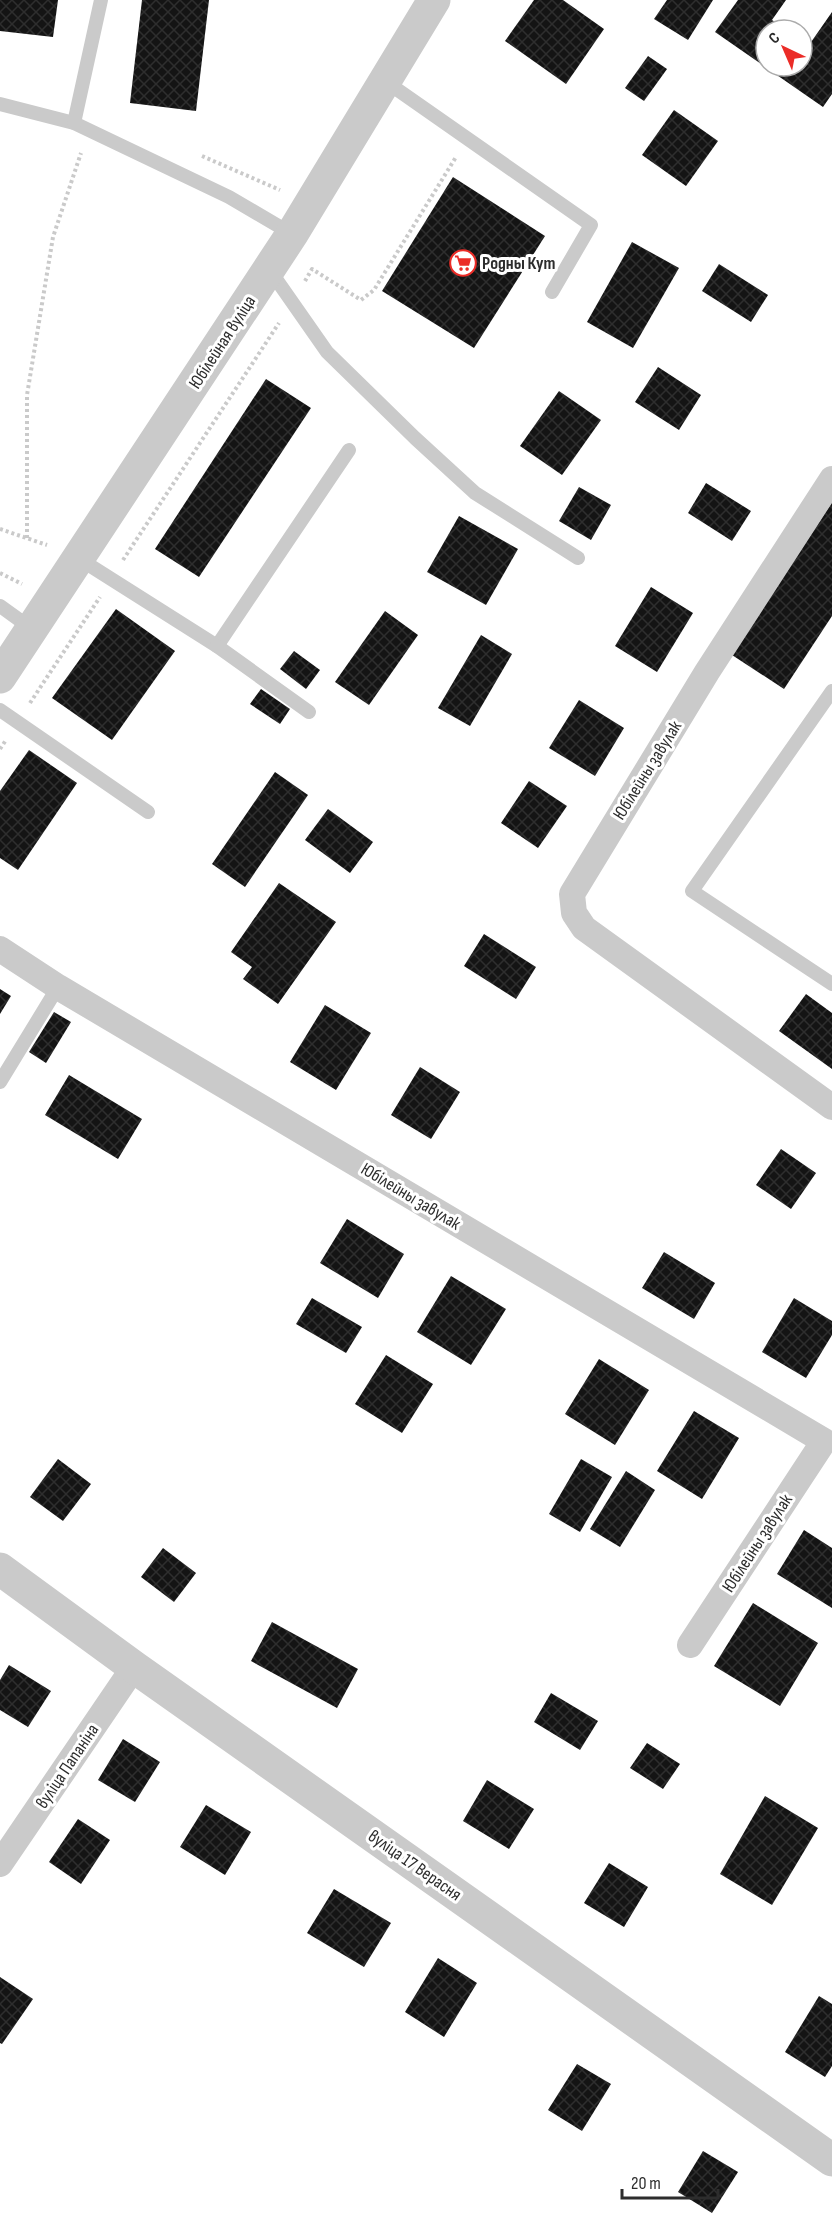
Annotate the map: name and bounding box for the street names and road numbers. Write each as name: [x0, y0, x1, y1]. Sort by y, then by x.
street label: Юбілейная вуліца: [185, 292, 260, 393]
street label: Юбілейны завулак: [609, 717, 686, 824]
street label: Юбілейны завулак: [357, 1158, 465, 1235]
street label: Юбілейны завулак: [718, 1490, 797, 1596]
street label: вуліца Папаніна: [31, 1720, 103, 1813]
street label: вуліца 17 Верасня: [364, 1826, 465, 1905]

